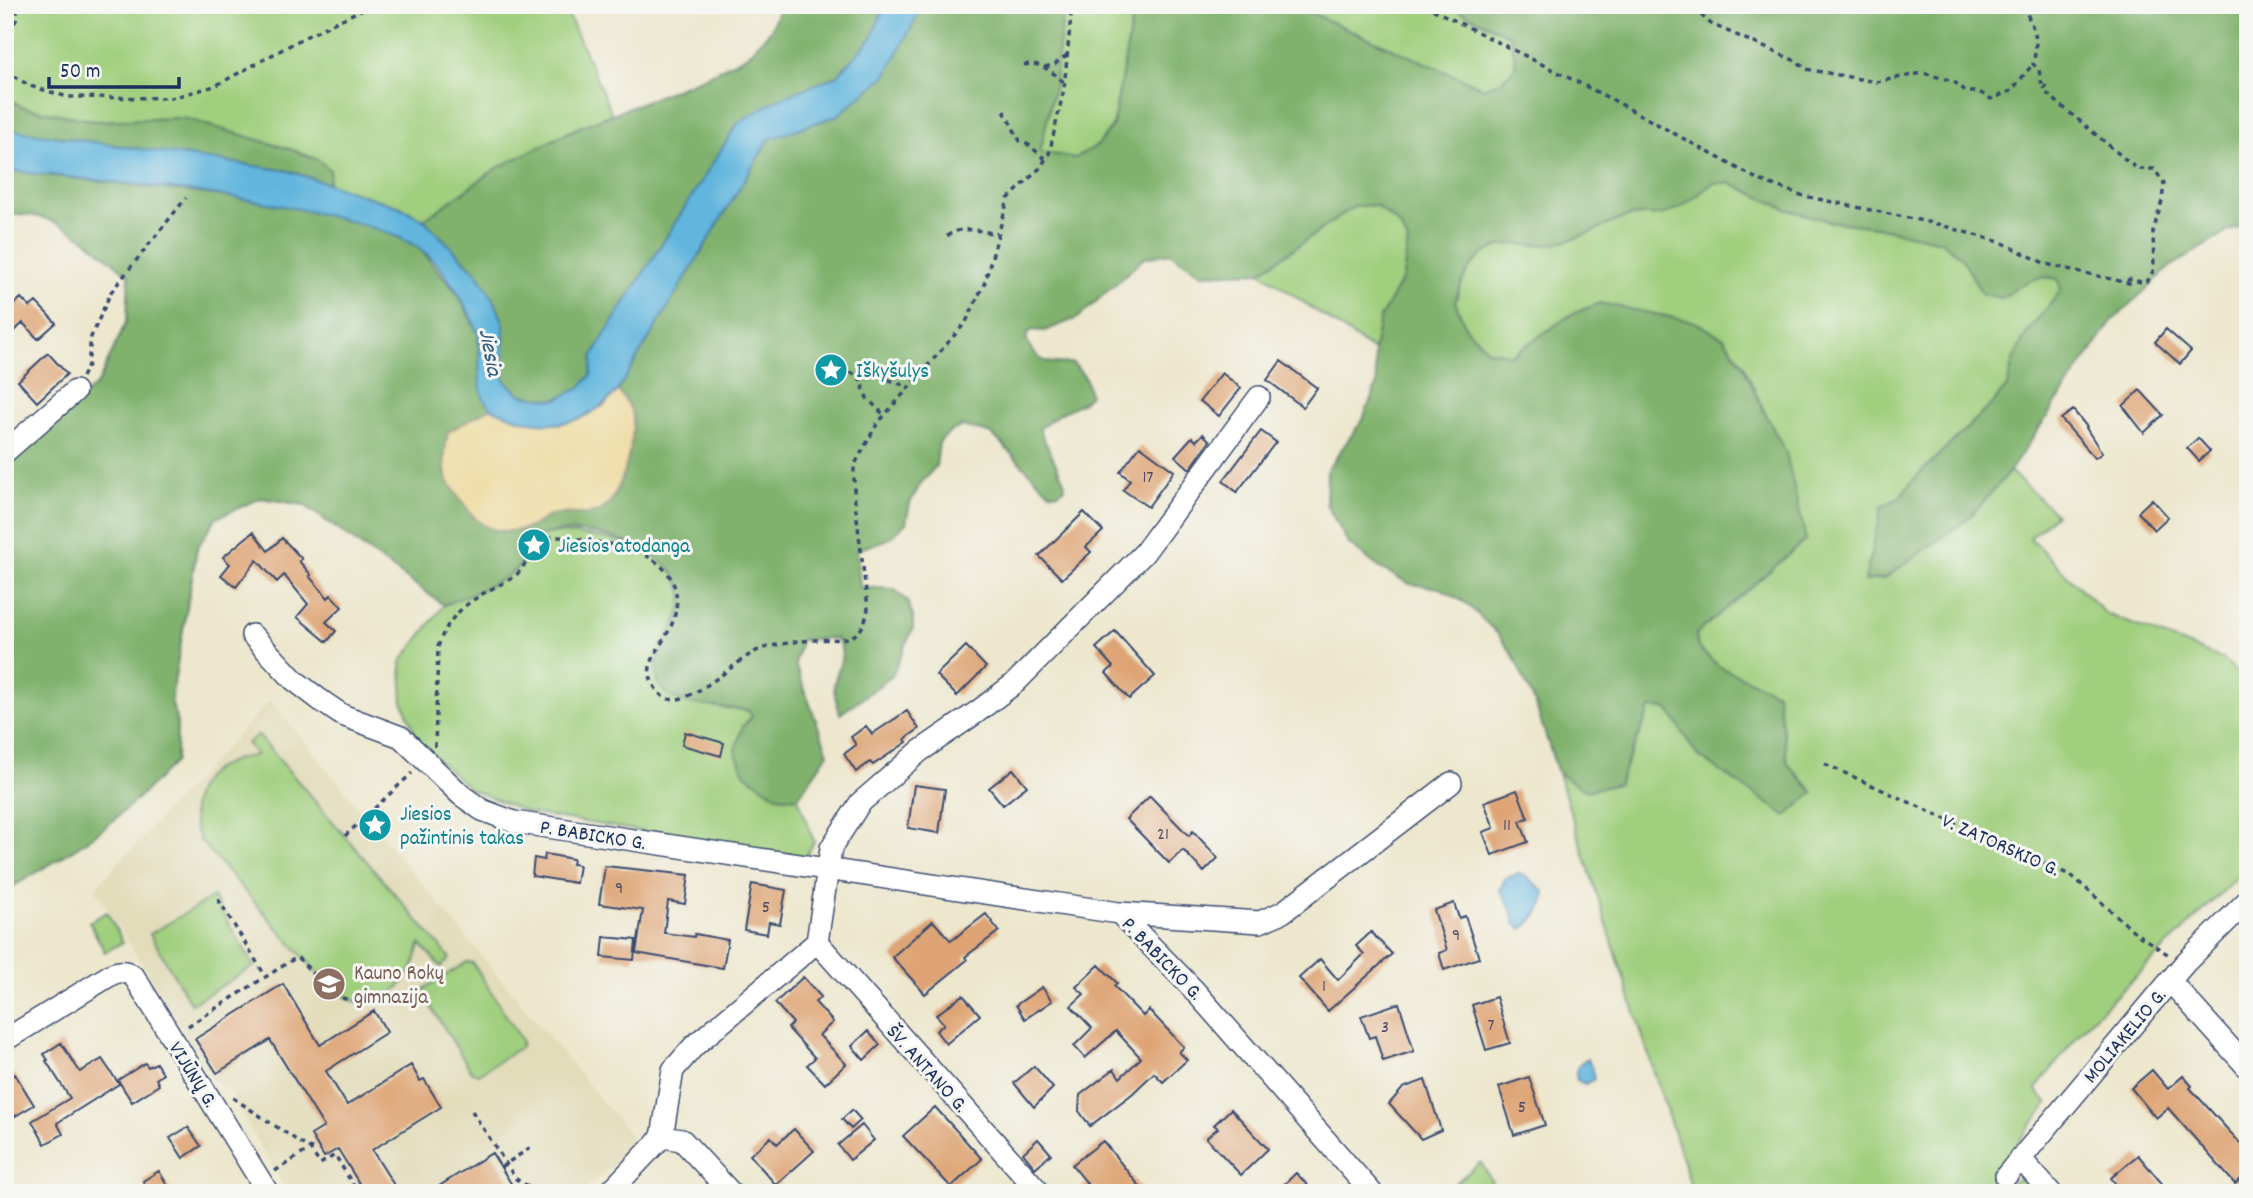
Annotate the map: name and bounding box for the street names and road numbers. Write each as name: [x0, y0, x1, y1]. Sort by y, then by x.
street label: V. ZATORSKIO G.: [1936, 807, 2064, 886]
street label: P. BABICKO G.: [537, 814, 648, 860]
street label: P. BABICKO G.: [1113, 911, 1209, 1009]
street label: MOLIAKELIO G.: [2077, 983, 2175, 1091]
street label: ŠV. ANTANO G.: [878, 1019, 974, 1121]
street label: VIJŪNŲ G.: [159, 1037, 224, 1115]

